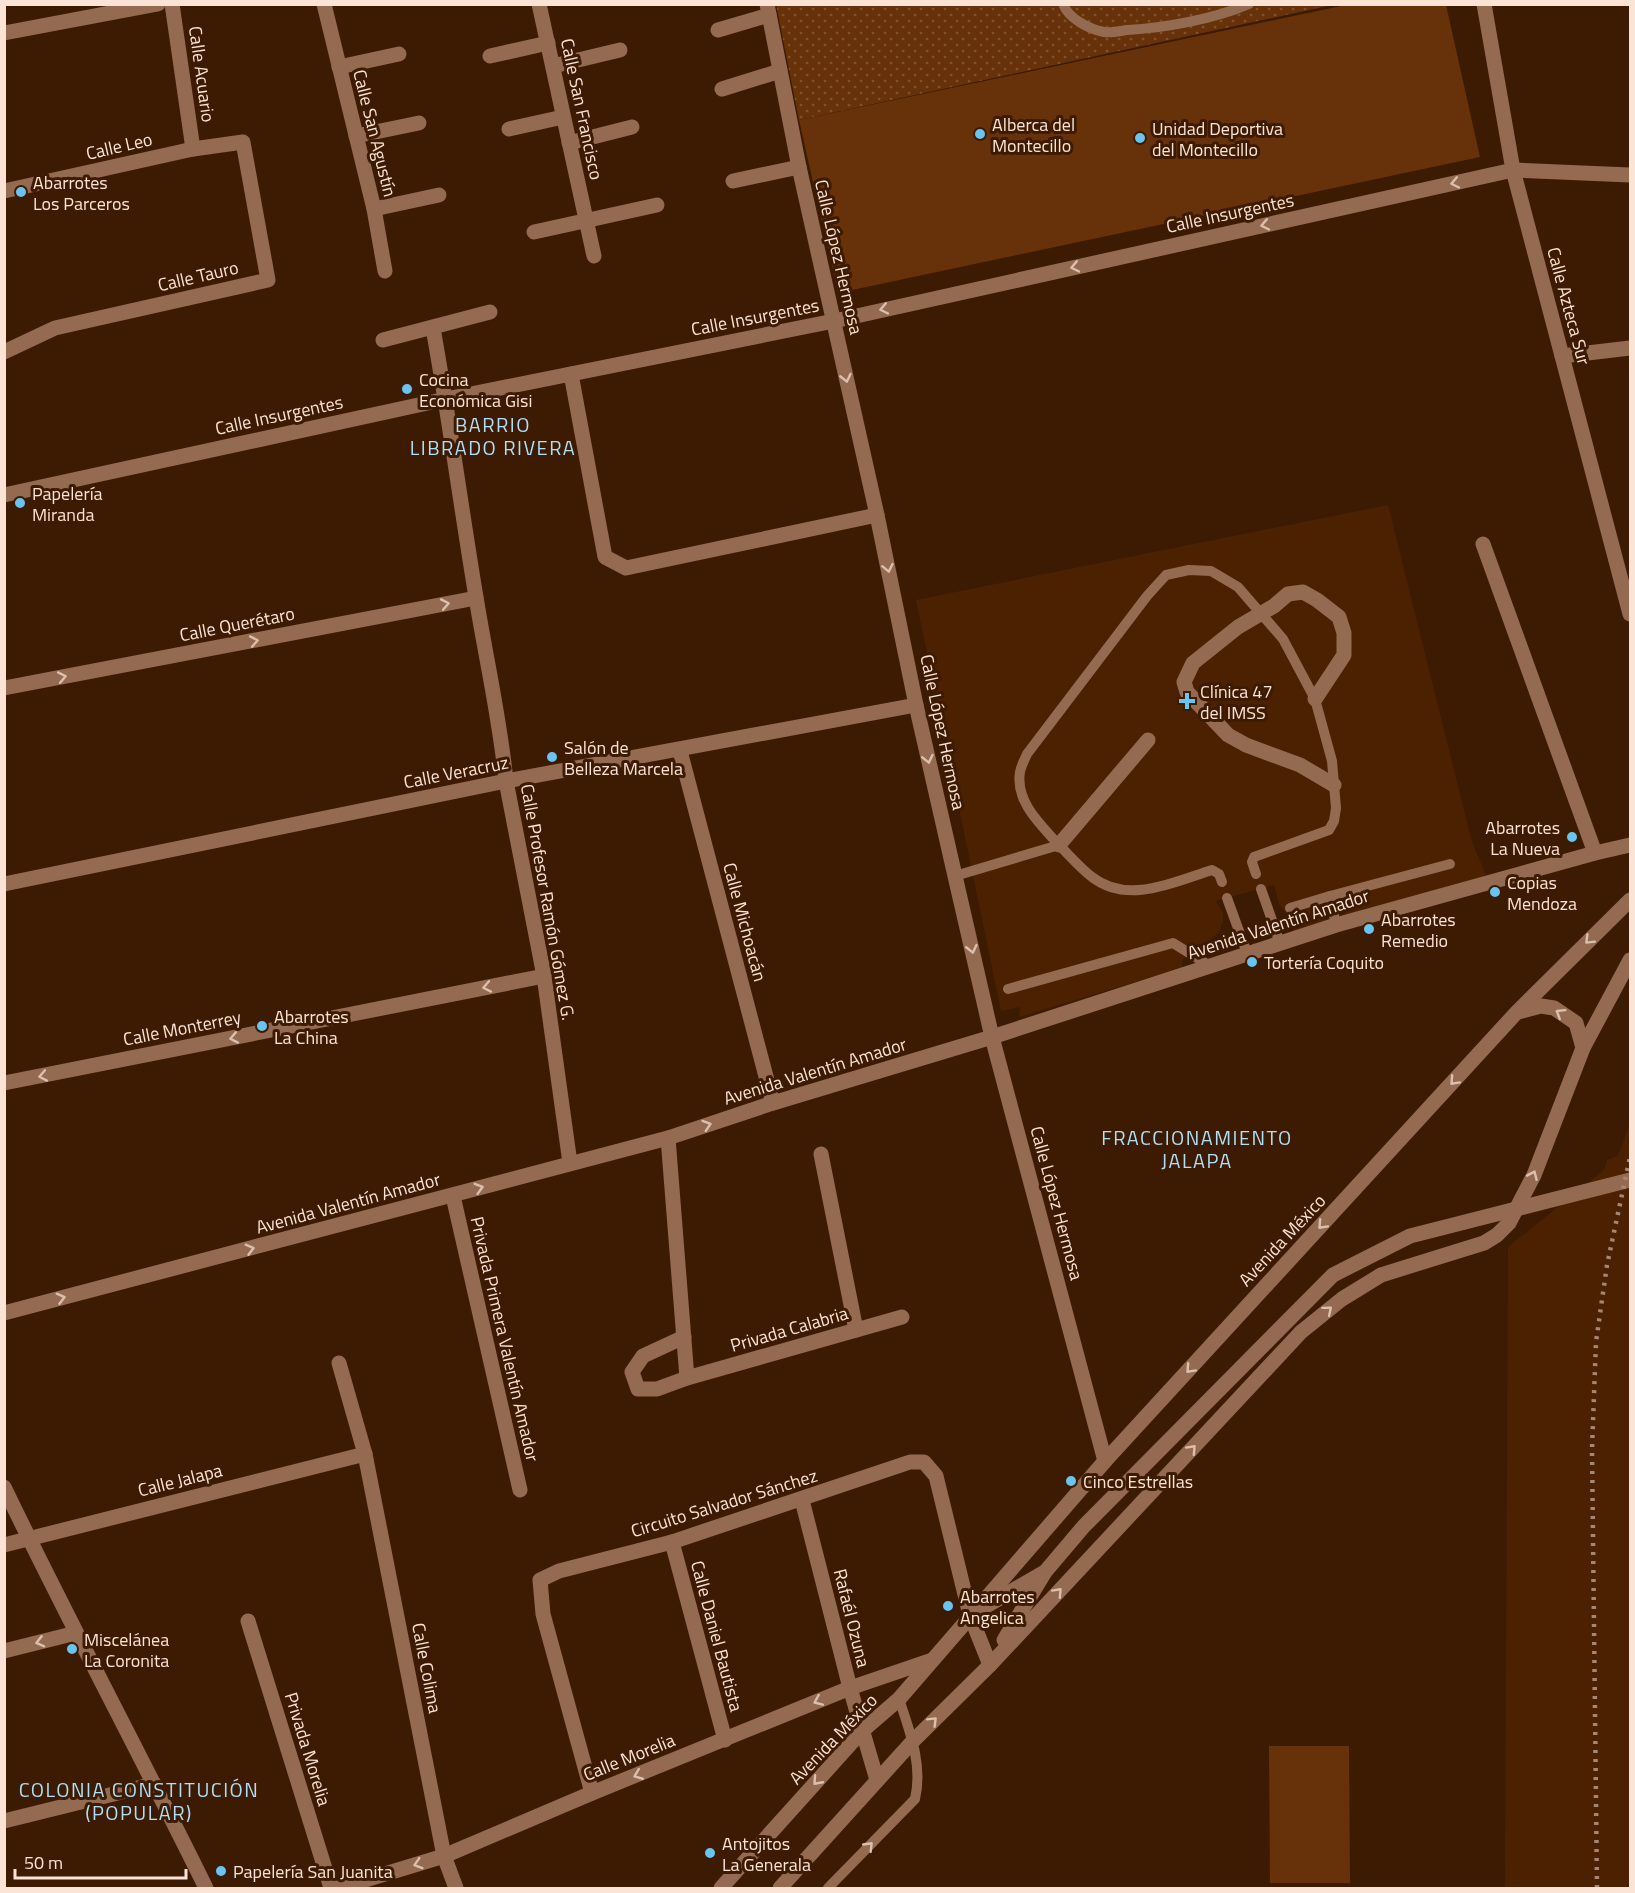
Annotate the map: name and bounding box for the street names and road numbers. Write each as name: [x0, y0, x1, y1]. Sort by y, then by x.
street label: Calle Acuario: [182, 24, 222, 124]
street label: Calle San Francisco: [554, 36, 610, 182]
street label: Calle San Agustín: [346, 67, 404, 199]
street label: Calle Leo: [83, 125, 155, 167]
street label: Calle López Hermosa: [808, 177, 870, 337]
street label: Calle Insurgentes: [1164, 186, 1296, 240]
street label: Calle Azteca Sur: [1540, 244, 1598, 368]
street label: Calle Tauro: [155, 254, 241, 298]
street label: Calle Insurgentes: [689, 291, 821, 343]
street label: Calle Insurgentes: [213, 388, 345, 442]
street label: Calle Querétaro: [177, 600, 297, 648]
street label: Calle López Hermosa: [913, 652, 973, 812]
street label: Calle Veracruz: [401, 749, 511, 795]
street label: Calle Profesor Ramón Gómez G.: [514, 782, 582, 1022]
street label: Calle Michoacán: [716, 860, 774, 984]
street label: Avenida Valentín Amador: [1184, 882, 1372, 966]
street label: Calle Monterrey: [121, 1003, 244, 1053]
street label: Avenida Valentín Amador: [720, 1030, 910, 1112]
street label: Calle López Hermosa: [1023, 1123, 1091, 1283]
street label: Avenida Valentín Amador: [253, 1165, 443, 1241]
street label: Avenida México: [1232, 1188, 1332, 1292]
street label: Privada Primera Valentín Amador: [464, 1214, 546, 1464]
street label: Privada Calabria: [727, 1299, 851, 1359]
street label: Calle Jalapa: [135, 1456, 225, 1504]
street label: Circuito Salvador Sánchez: [627, 1462, 821, 1544]
street label: Calle Daniel Bautista: [684, 1558, 750, 1714]
street label: Rafaél Ozuna: [827, 1566, 877, 1670]
street label: Calle Colima: [405, 1621, 449, 1715]
street label: Avenida México: [782, 1687, 884, 1791]
street label: Privada Morelia: [278, 1689, 338, 1809]
street label: Calle Morelia: [579, 1726, 679, 1788]

